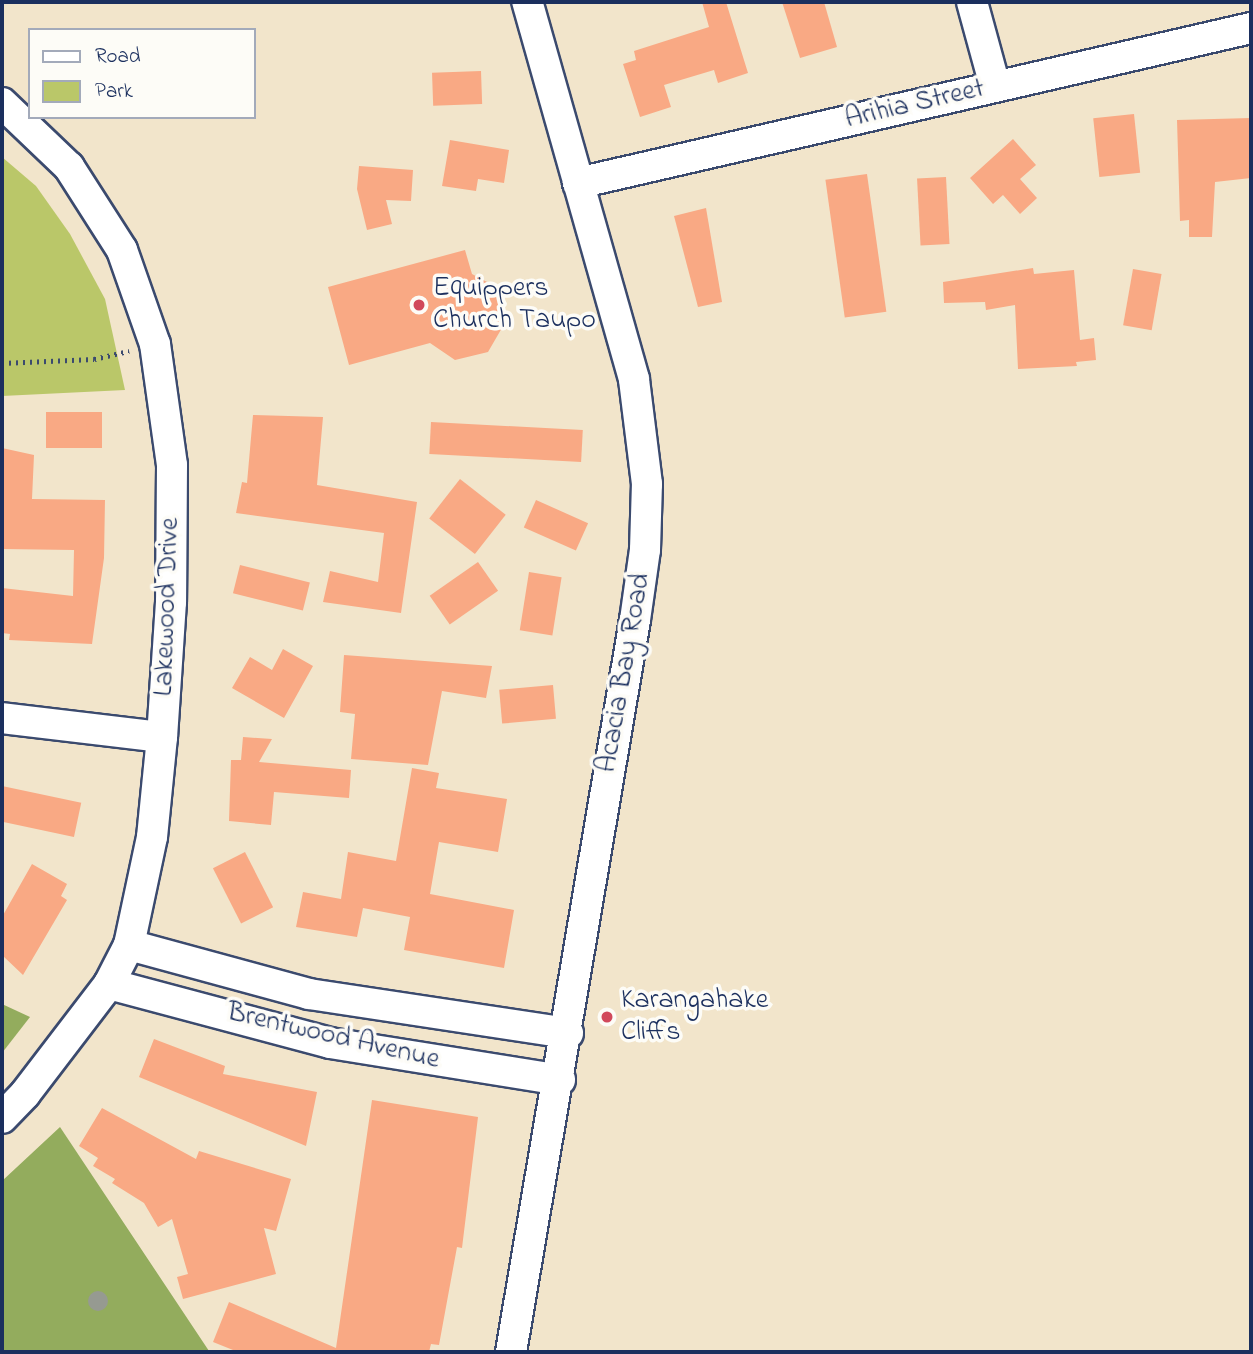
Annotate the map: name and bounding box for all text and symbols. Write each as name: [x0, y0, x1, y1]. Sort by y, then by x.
legend: [28, 28, 256, 119]
text: Road: [95, 42, 141, 72]
street label: Arihia Street: [842, 73, 988, 137]
text: Park: [95, 77, 133, 107]
place label: Equippers Church Taupo: [433, 272, 596, 338]
marker: Equippers Church Taupo: [411, 297, 427, 313]
street label: Lakewood Drive: [148, 517, 188, 697]
street label: Acacia Bay Road: [591, 571, 659, 775]
place label: Karangahake Cliffs: [621, 984, 768, 1050]
street label: Brentwood Avenue: [224, 996, 442, 1078]
marker: Karangahake Cliffs: [599, 1009, 615, 1025]

